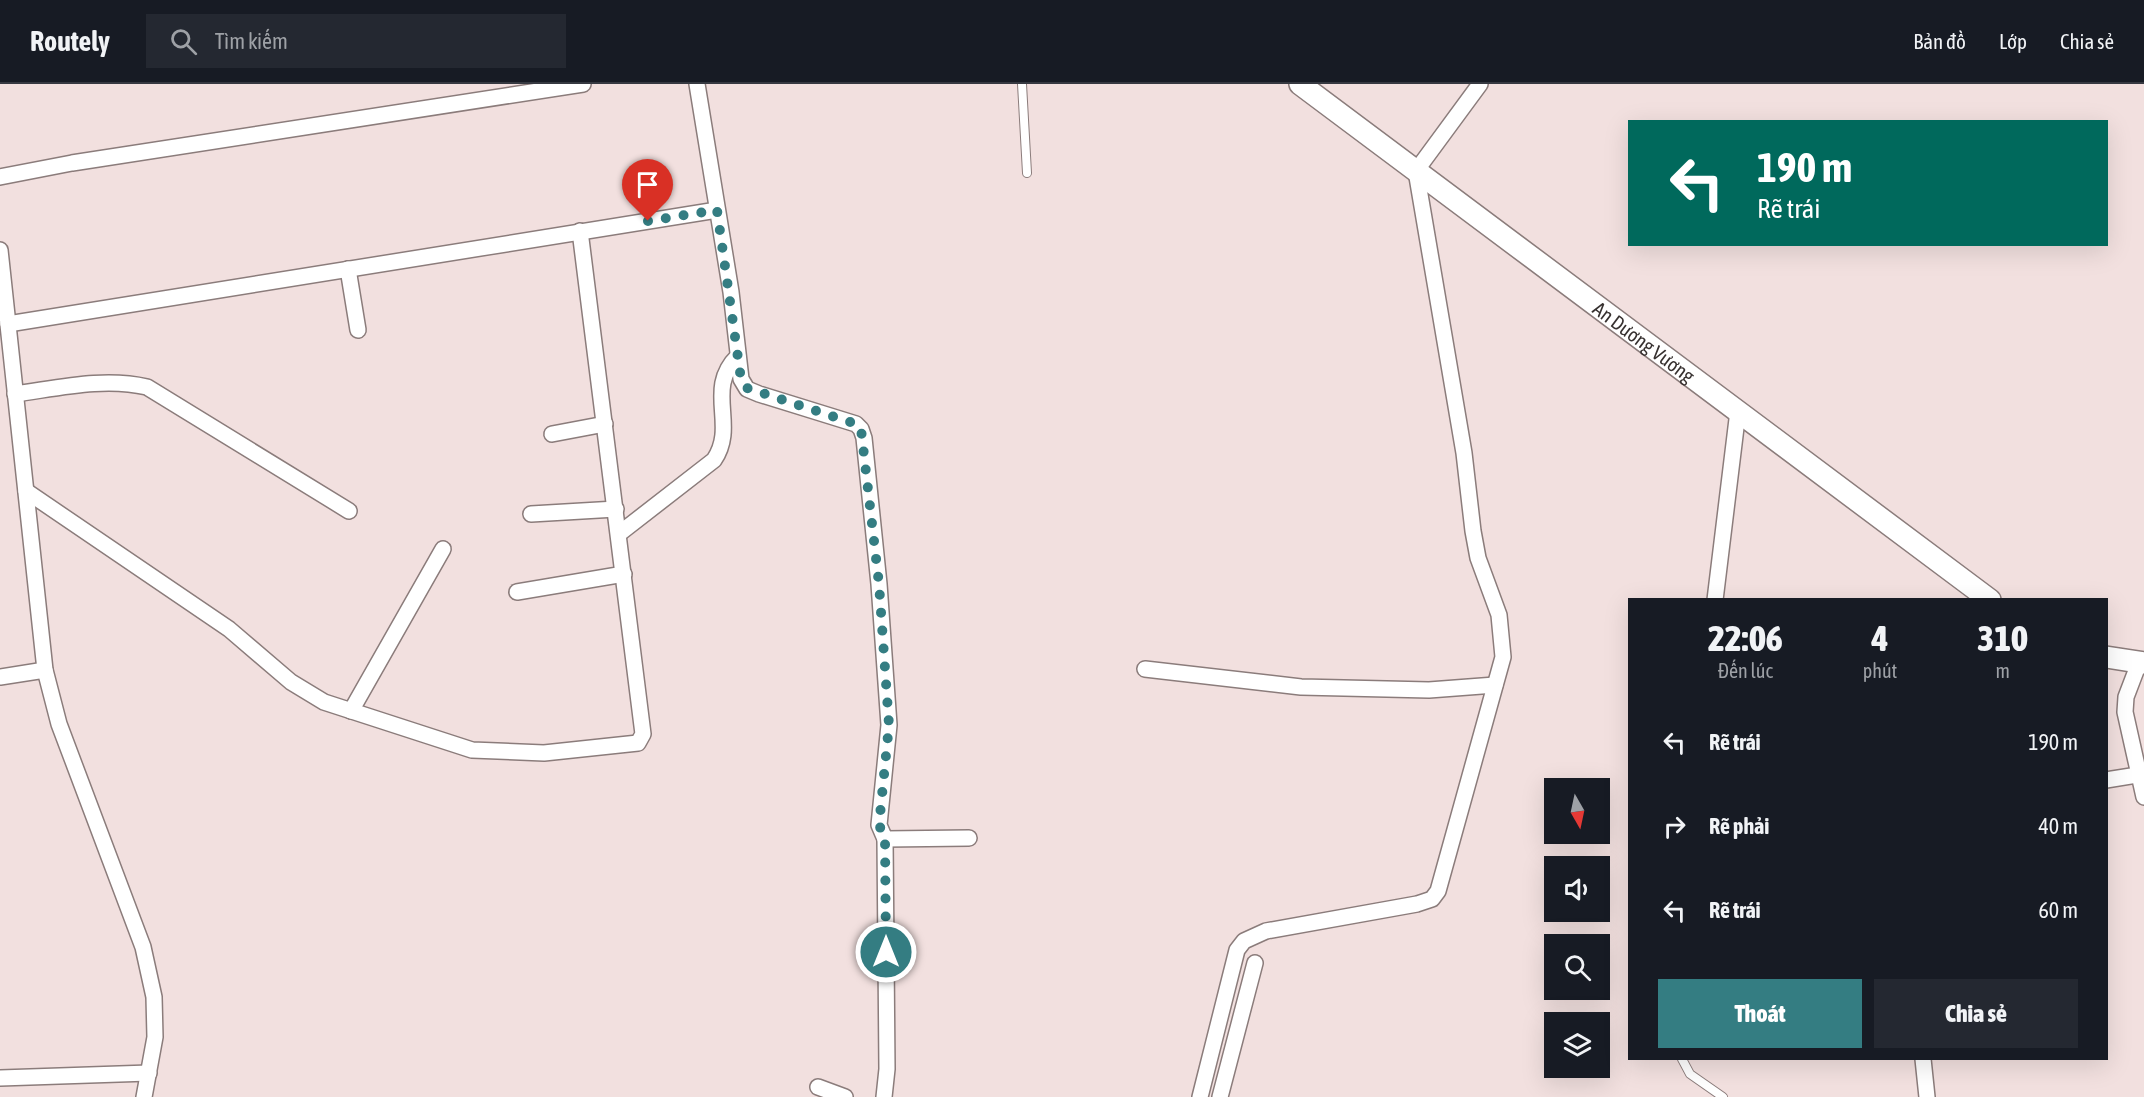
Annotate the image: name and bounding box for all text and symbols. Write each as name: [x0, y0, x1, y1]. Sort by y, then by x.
search box: [146, 14, 566, 68]
text: Routely: [30, 25, 110, 57]
icon: search: [167, 25, 200, 58]
text: Tìm kiếm: [215, 28, 288, 54]
text: Bản đồ: [1913, 29, 1966, 53]
text: Lớp: [1999, 29, 2027, 53]
text: Chia sẻ: [2060, 29, 2114, 53]
text: 190 m: [1757, 143, 1852, 191]
icon: left: [1658, 144, 1736, 222]
pin: [622, 159, 673, 221]
icon: arrive: [631, 168, 664, 201]
text: Rẽ trái: [1757, 193, 1820, 224]
street label: An Dương Vương: [1589, 296, 1700, 387]
text: 22:06: [1708, 617, 1783, 659]
text: 4: [1872, 617, 1888, 659]
text: 310: [1977, 617, 2028, 659]
text: Đến lúc: [1718, 659, 1773, 682]
text: phút: [1863, 659, 1897, 682]
text: m: [1995, 659, 2010, 682]
icon: left: [1658, 726, 1691, 759]
text: Rẽ trái: [1709, 729, 1761, 755]
text: 190 m: [2028, 729, 2078, 755]
north arrow: [1544, 778, 1610, 844]
map controls: [1544, 778, 1610, 1078]
icon: right: [1658, 810, 1691, 843]
text: Rẽ phải: [1709, 813, 1769, 839]
text: 40 m: [2038, 813, 2078, 839]
button: sound: [1544, 856, 1610, 922]
icon: left: [1658, 894, 1691, 927]
text: Rẽ trái: [1709, 897, 1761, 923]
text: 60 m: [2038, 897, 2078, 923]
position arrow: [854, 920, 918, 984]
button: search: [1544, 934, 1610, 1000]
button: Thoát: [1658, 979, 1862, 1048]
button: Chia sẻ: [1874, 979, 2078, 1048]
button: layers: [1544, 1012, 1610, 1078]

